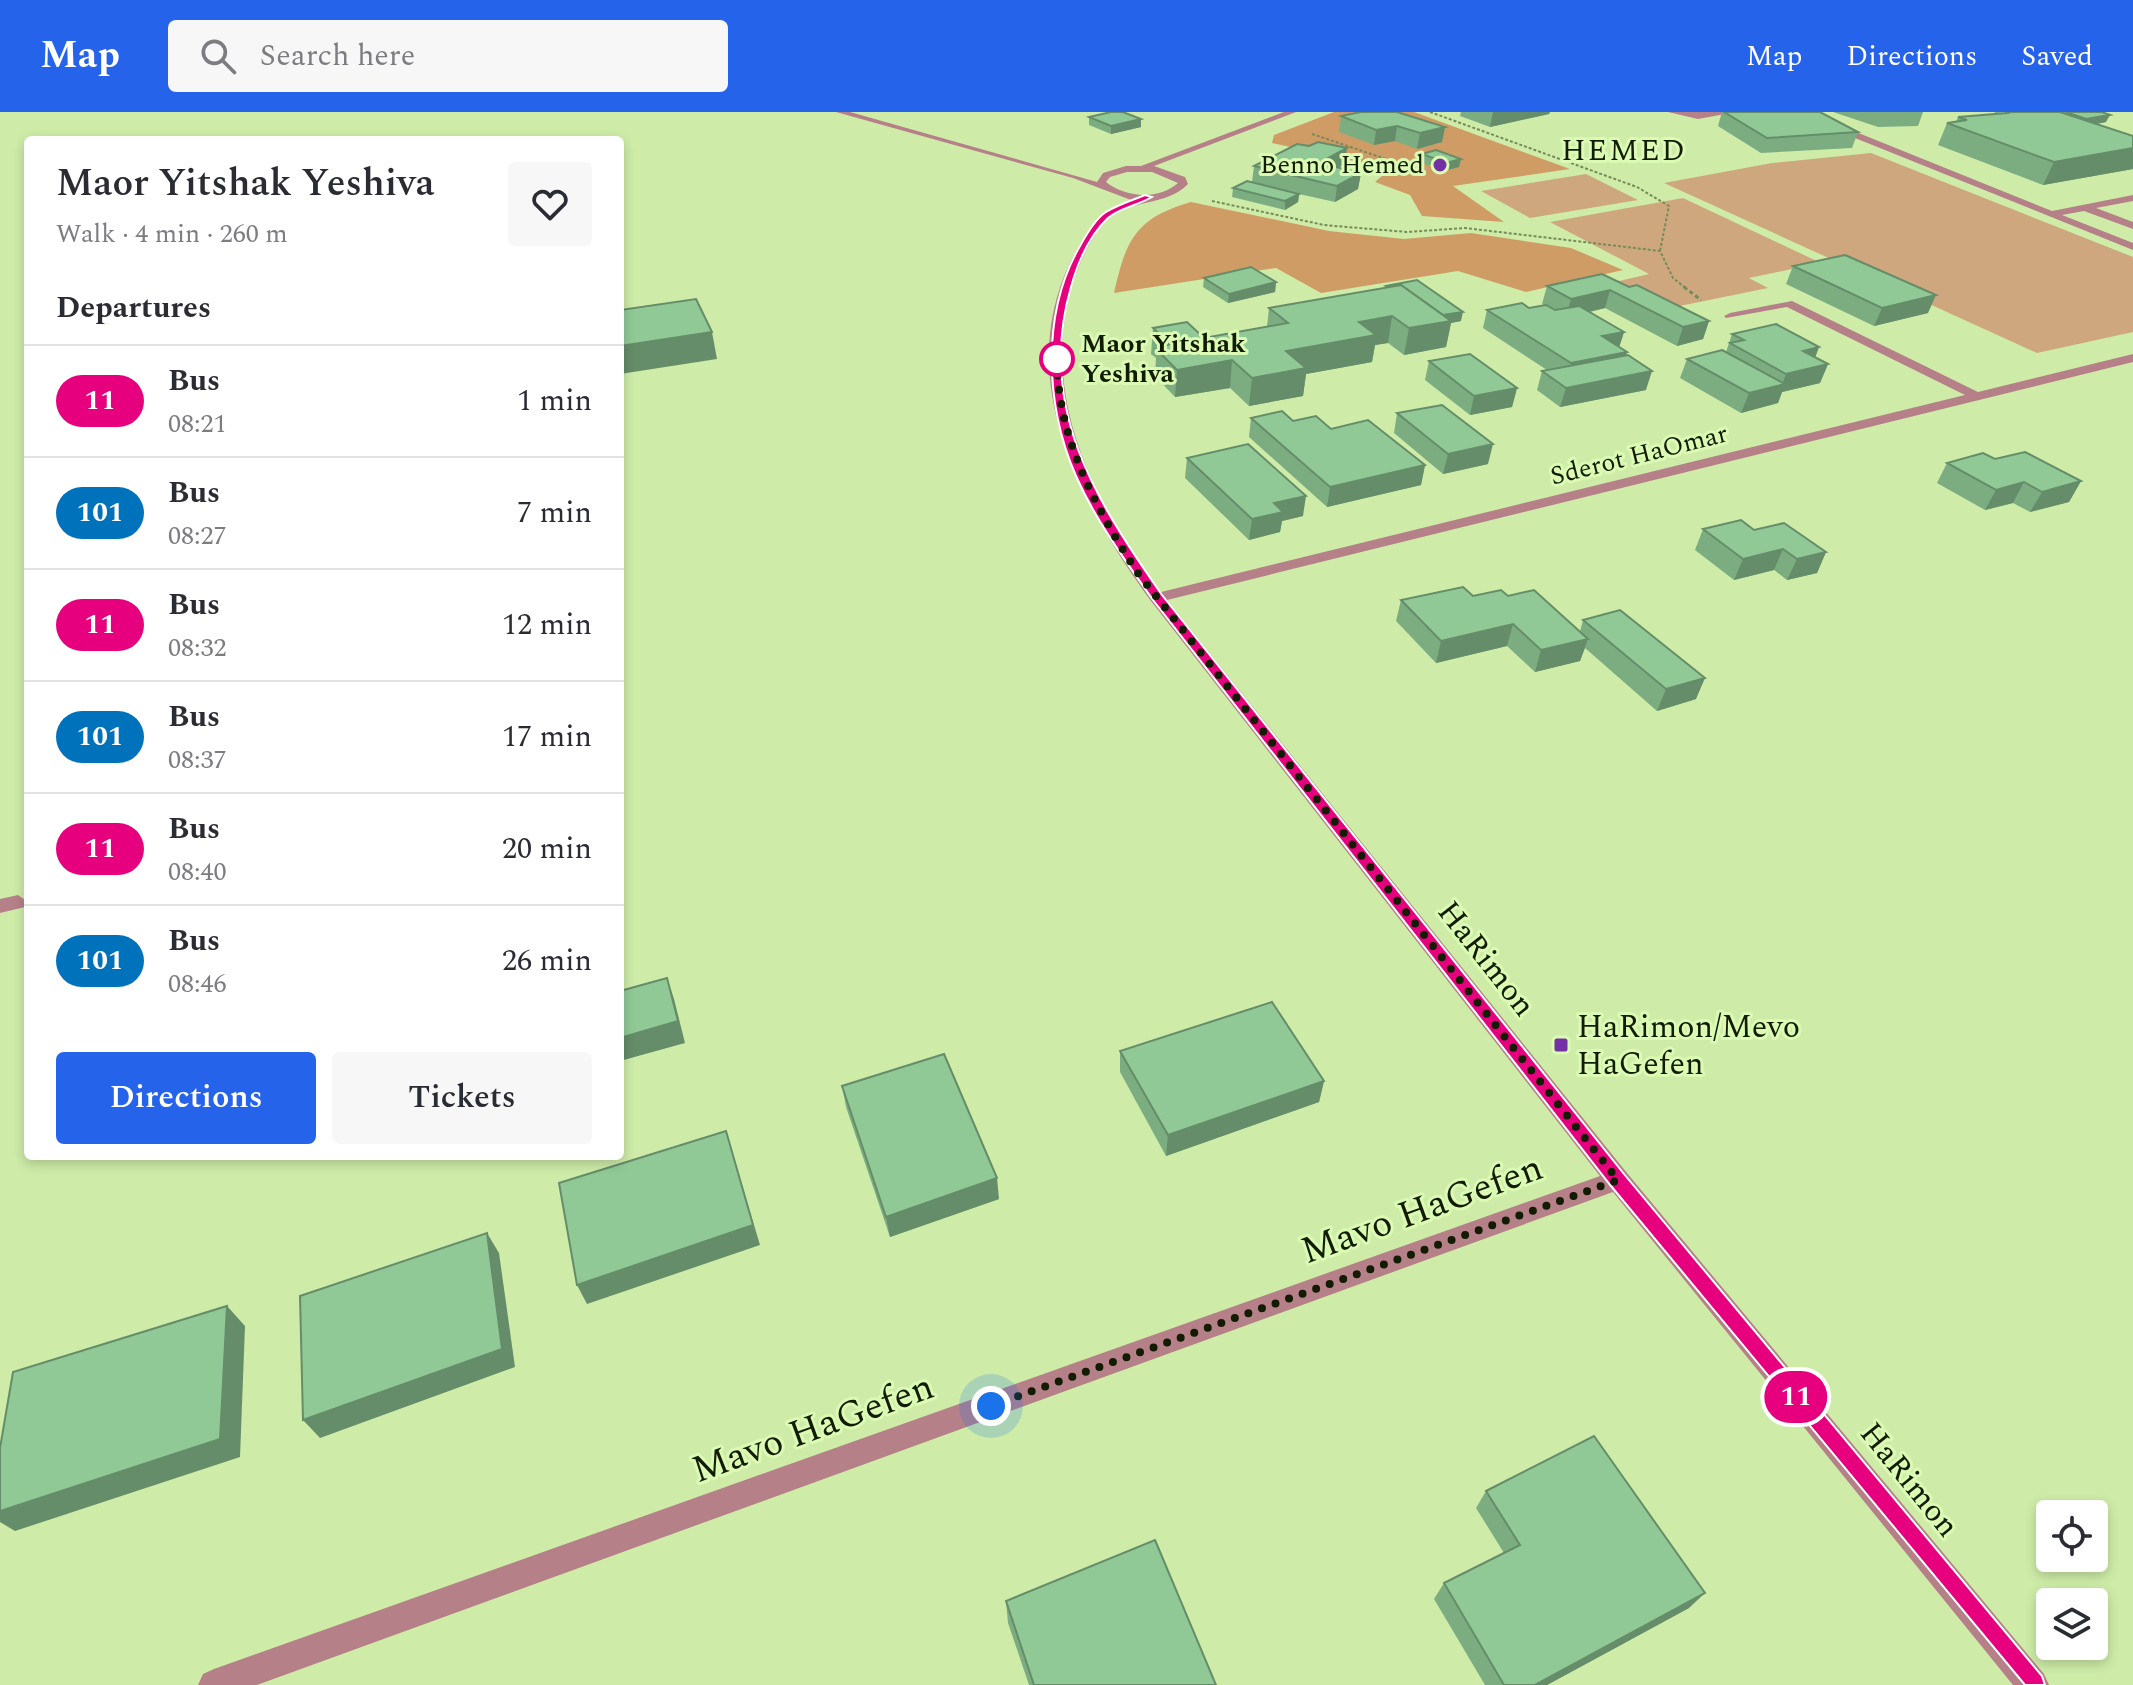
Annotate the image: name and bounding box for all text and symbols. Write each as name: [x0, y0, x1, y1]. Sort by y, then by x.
search box: [168, 20, 728, 92]
text: Map: [40, 27, 120, 85]
text: Search here: [260, 33, 415, 79]
icon: search: [196, 34, 240, 78]
text: Map: [1746, 35, 1803, 78]
text: Directions: [1847, 35, 1977, 78]
text: Saved: [2021, 35, 2093, 78]
district label: HEMED: [1561, 128, 1687, 174]
place label: Benno Hemed: [1260, 145, 1424, 185]
text: Maor Yitshak Yeshiva: [56, 155, 435, 213]
marker: Benno Hemed: [1431, 156, 1449, 174]
button: heart: [508, 162, 592, 246]
text: Walk · 4 min · 260 m: [56, 214, 288, 254]
text: Departures: [56, 285, 211, 331]
place label: Maor Yitshak Yeshiva: [1081, 324, 1246, 394]
marker: Maor Yitshak Yeshiva: [1040, 342, 1074, 376]
text: Bus: [168, 358, 220, 404]
text: 1 min: [517, 378, 592, 424]
text: 11: [84, 379, 116, 422]
text: 08:21: [168, 404, 227, 444]
street label: Sderot HaOmar: [1546, 414, 1732, 496]
text: Bus: [168, 470, 220, 516]
text: 7 min: [517, 490, 592, 536]
text: 101: [76, 491, 124, 534]
text: 08:27: [168, 516, 227, 556]
text: Bus: [168, 582, 220, 628]
text: 12 min: [502, 602, 592, 648]
text: 11: [84, 603, 116, 646]
text: 08:32: [168, 628, 227, 668]
text: Bus: [168, 694, 220, 740]
text: 17 min: [502, 714, 592, 760]
text: 101: [76, 715, 124, 758]
text: 08:37: [168, 740, 227, 780]
text: Bus: [168, 806, 220, 852]
text: 20 min: [502, 826, 592, 872]
text: 11: [84, 827, 116, 870]
text: 08:40: [168, 852, 227, 892]
street label: HaRimon: [1425, 890, 1547, 1028]
text: Bus: [168, 918, 220, 964]
text: 26 min: [502, 938, 592, 984]
text: 101: [76, 939, 124, 982]
text: 08:46: [168, 964, 227, 1004]
place label: HaRimon/Mevo HaGefen: [1577, 1003, 1800, 1089]
marker: HaRimon/Mevo HaGefen: [1552, 1036, 1570, 1054]
button: Directions: [56, 1052, 316, 1144]
button: Tickets: [332, 1052, 592, 1144]
street label: Mavo HaGefen: [1293, 1139, 1551, 1281]
street label: Mavo HaGefen: [684, 1358, 942, 1500]
line badge: 11: [1760, 1371, 1832, 1423]
text: 11: [1780, 1375, 1812, 1418]
your location: [971, 1386, 1011, 1426]
street label: HaRimon: [1847, 1412, 1971, 1548]
map controls: [2036, 1500, 2108, 1660]
button: locate: [2036, 1500, 2108, 1572]
button: layers: [2036, 1588, 2108, 1660]

